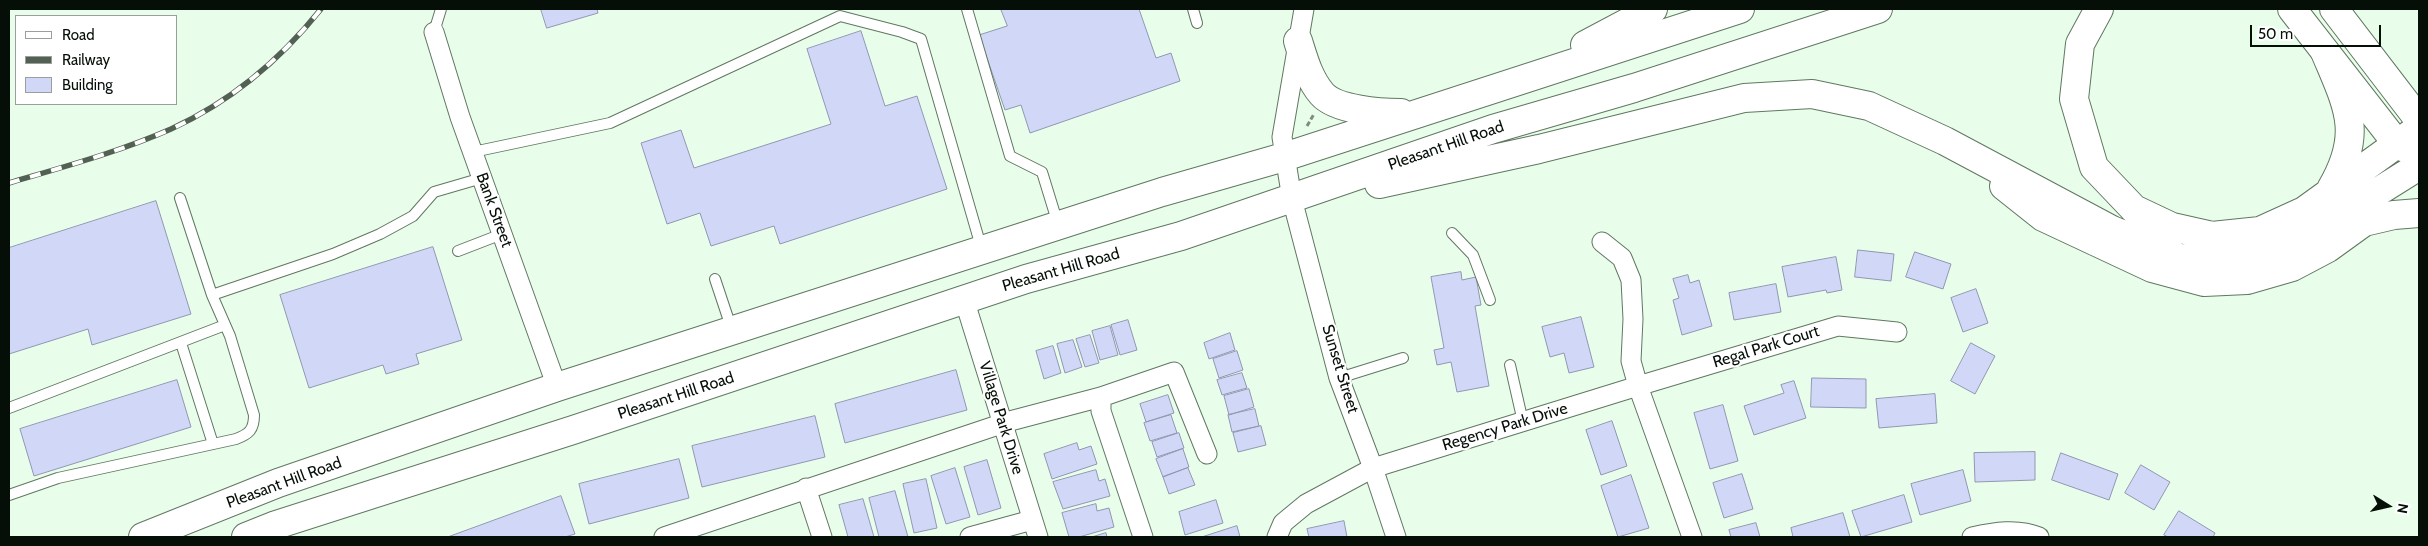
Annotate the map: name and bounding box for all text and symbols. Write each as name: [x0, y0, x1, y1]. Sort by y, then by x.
legend: [15, 15, 178, 105]
scale bar: [2253, 15, 2384, 47]
text: 50 m: [2258, 25, 2293, 43]
text: Road: [62, 26, 95, 44]
text: Railway: [62, 51, 110, 69]
text: Building: [62, 76, 113, 94]
street label: Pleasant Hill Road: [1386, 117, 1506, 175]
street label: Bank Street: [472, 170, 516, 250]
street label: Pleasant Hill Road: [1000, 244, 1122, 296]
street label: Sunset Street: [1317, 322, 1363, 416]
street label: Regal Park Court: [1710, 322, 1822, 372]
street label: Village Park Drive: [975, 359, 1027, 477]
street label: Pleasant Hill Road: [615, 368, 737, 424]
street label: Regency Park Drive: [1440, 399, 1570, 455]
street label: Pleasant Hill Road: [224, 453, 344, 513]
north arrow: [2363, 481, 2413, 531]
text: N: [2393, 502, 2412, 515]

